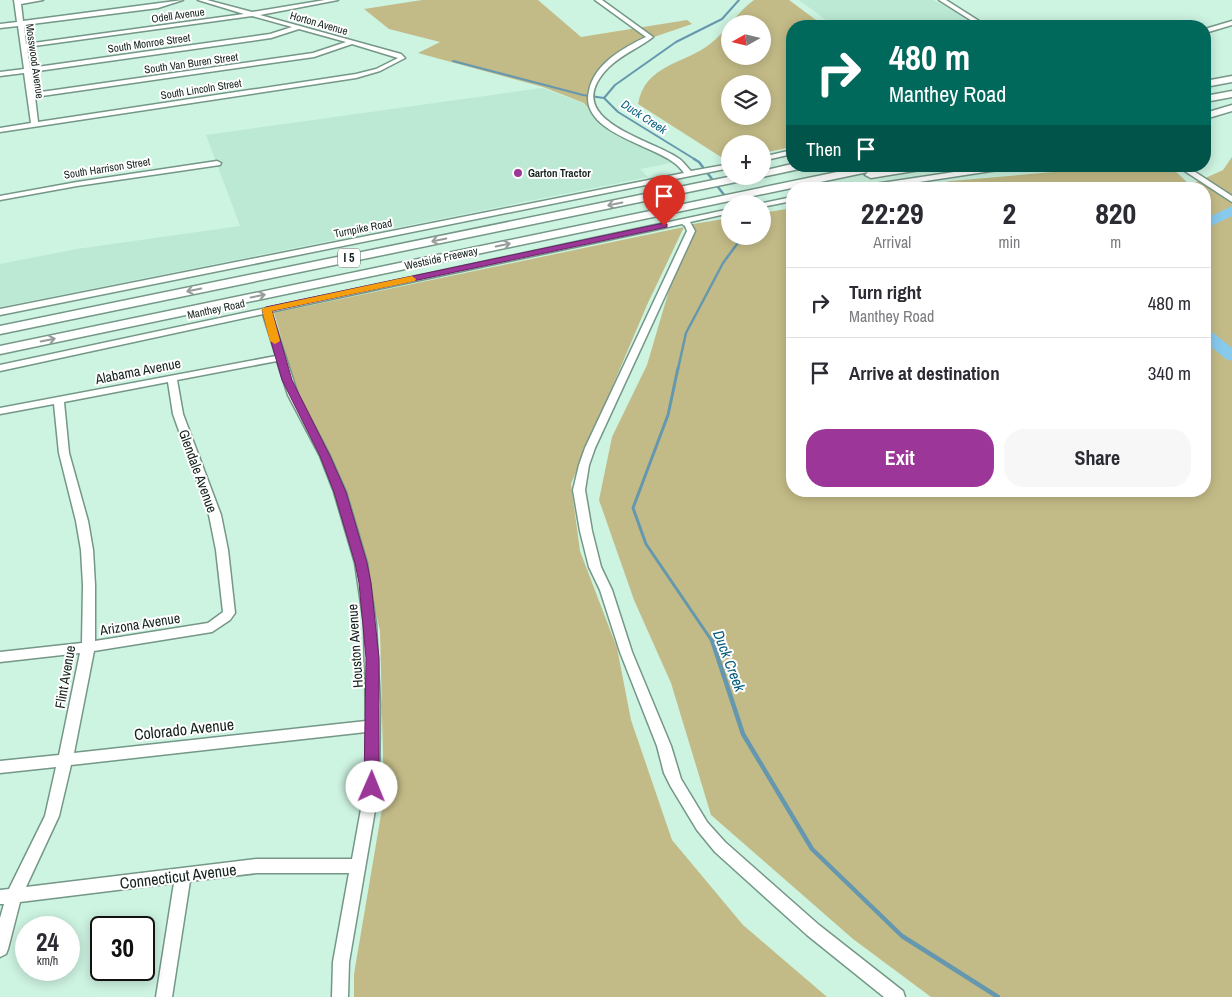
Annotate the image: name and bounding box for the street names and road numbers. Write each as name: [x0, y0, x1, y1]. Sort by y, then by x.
street label: Odell Avenue: [151, 4, 205, 26]
street label: Horton Avenue: [288, 8, 350, 38]
street label: Mosswood Avenue: [23, 23, 47, 99]
street label: South Monroe Street: [107, 30, 192, 56]
street label: South Van Buren Street: [143, 49, 239, 77]
street label: South Lincoln Street: [160, 76, 243, 102]
street label: South Harrison Street: [63, 154, 152, 182]
street label: Turnpike Road: [333, 216, 393, 240]
street label: Westside Freeway: [403, 243, 479, 273]
road number: I 5: [338, 248, 360, 268]
street label: Manthey Road: [186, 296, 246, 322]
street label: Alabama Avenue: [93, 354, 182, 388]
street label: Glendale Avenue: [175, 427, 221, 515]
street label: Houston Avenue: [343, 603, 367, 689]
street label: Arizona Avenue: [98, 609, 181, 639]
street label: Flint Avenue: [51, 644, 79, 710]
street label: Colorado Avenue: [133, 713, 235, 745]
street label: Connecticut Avenue: [118, 858, 238, 894]

